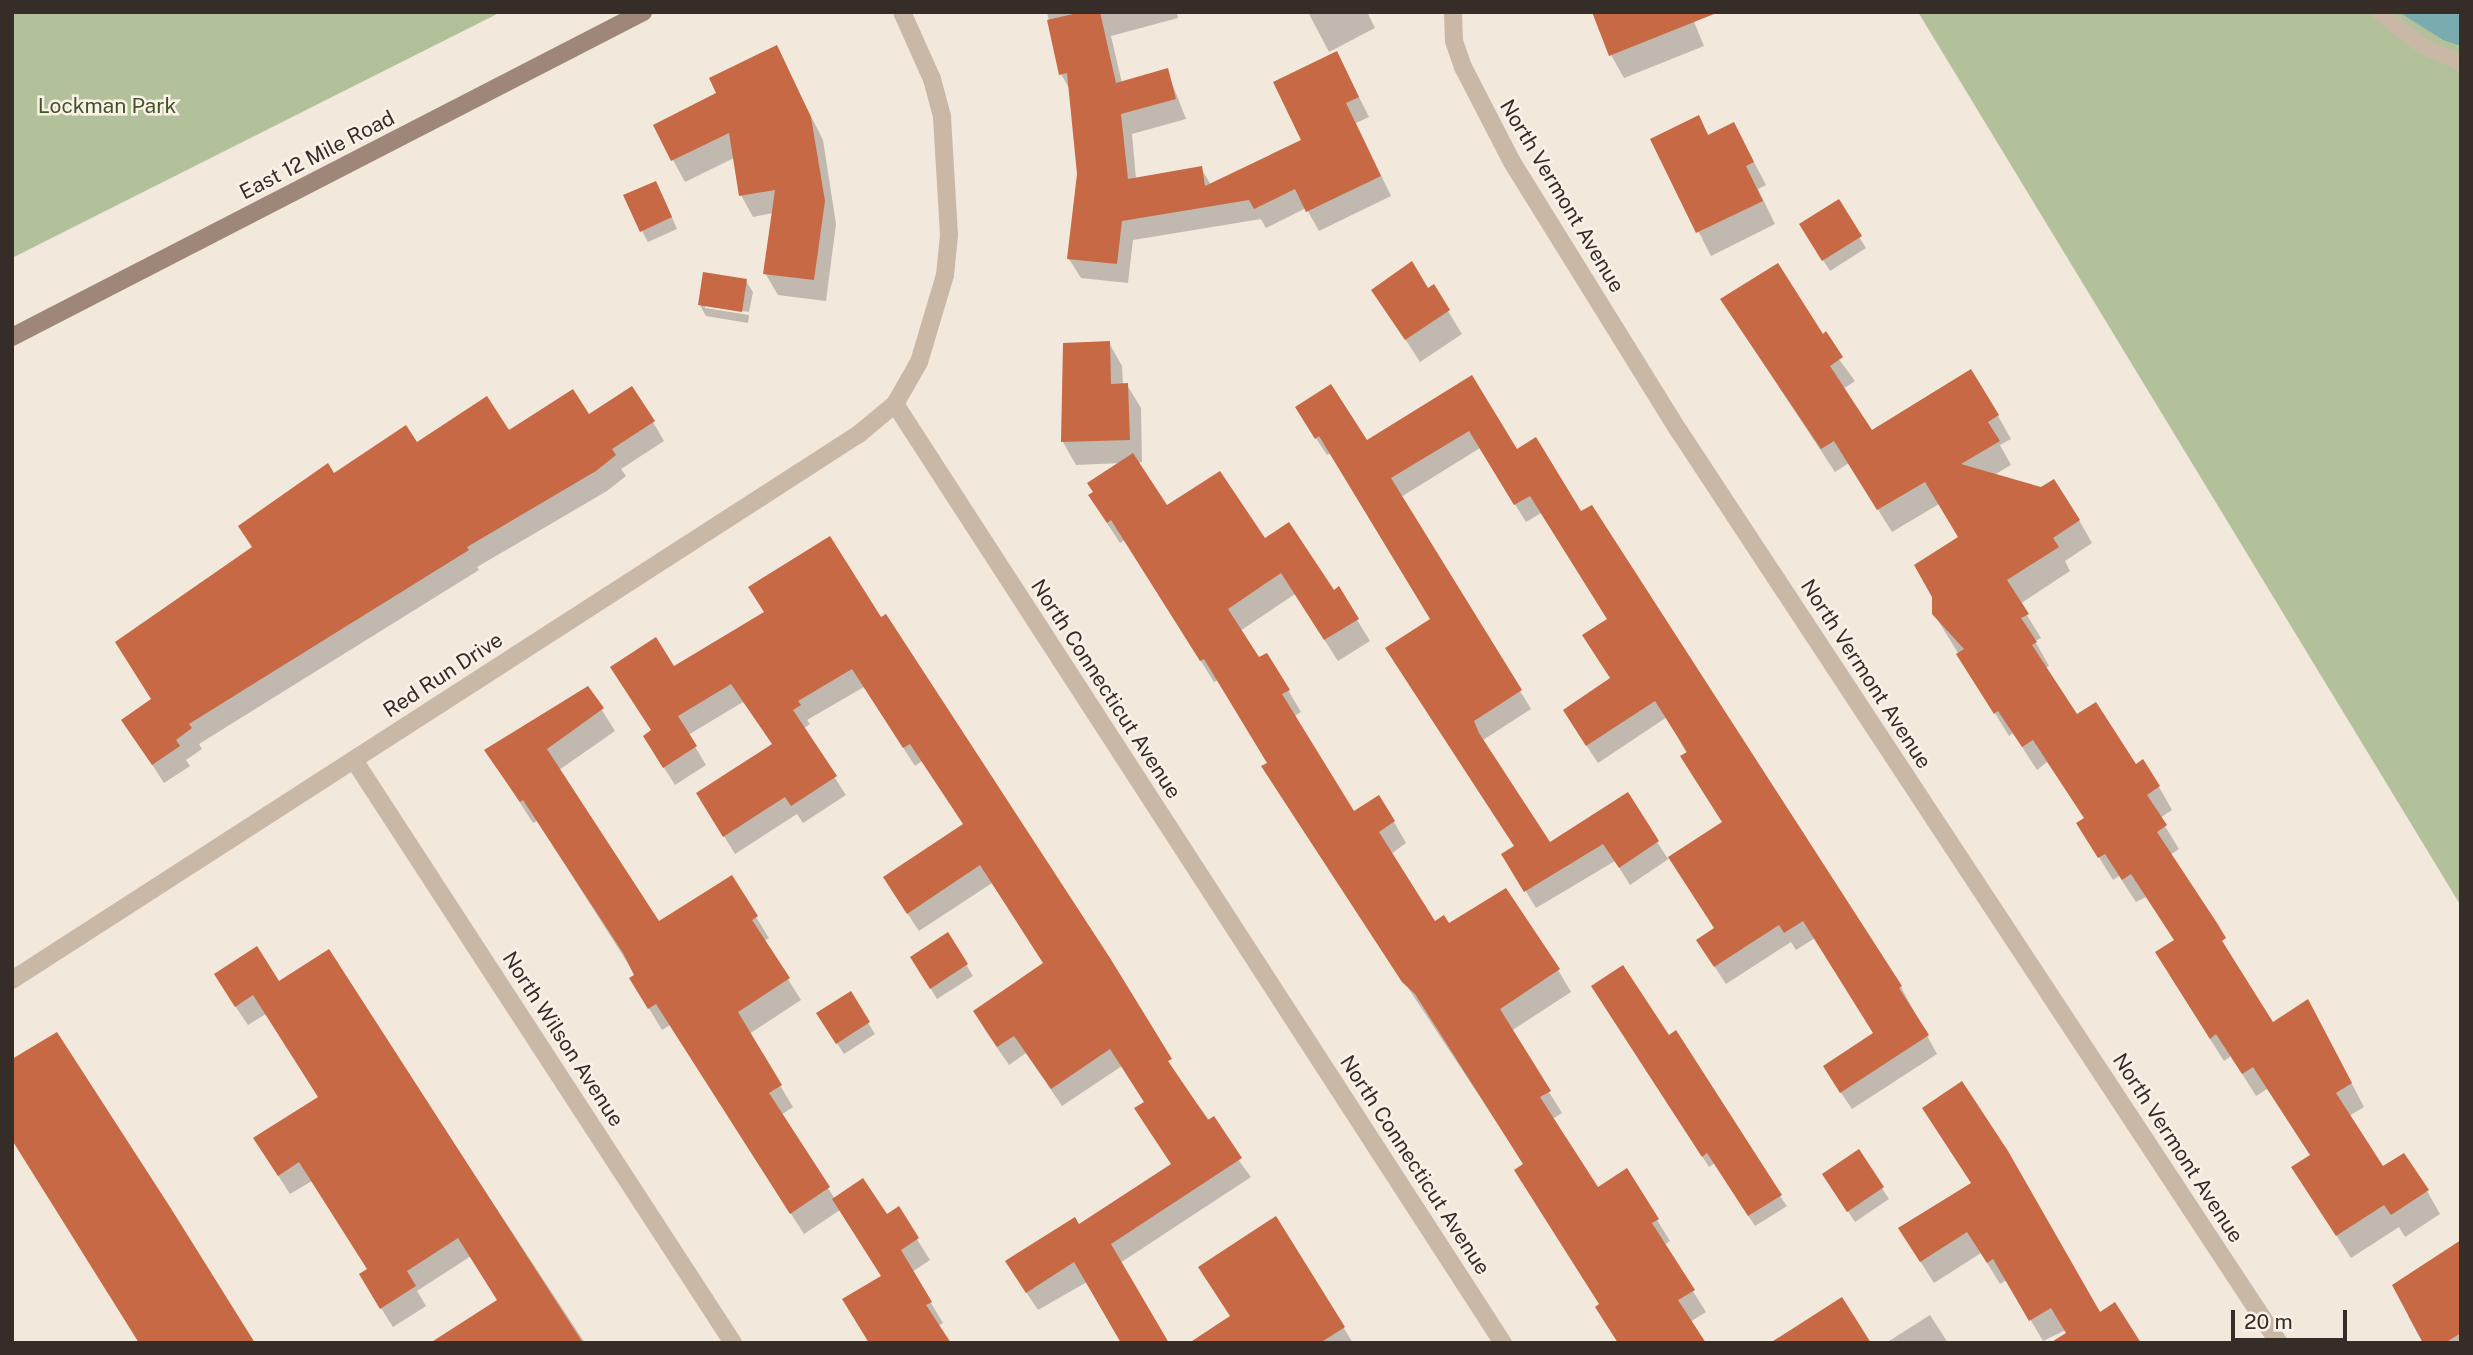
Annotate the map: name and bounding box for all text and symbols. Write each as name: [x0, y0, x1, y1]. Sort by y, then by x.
park label: Lockman Park: [38, 93, 176, 119]
street label: North Vermont Avenue: [1494, 95, 1630, 297]
street label: East 12 Mile Road: [235, 105, 399, 205]
street label: North Vermont Avenue: [1795, 574, 1937, 774]
street label: North Connecticut Avenue: [1026, 575, 1186, 803]
street label: Red Run Drive: [379, 627, 507, 723]
street label: North Wilson Avenue: [497, 947, 629, 1131]
street label: North Vermont Avenue: [2107, 1048, 2249, 1248]
street label: North Connecticut Avenue: [1335, 1051, 1495, 1279]
scale bar: [2235, 1296, 2350, 1340]
text: 20 m: [2244, 1309, 2293, 1334]

